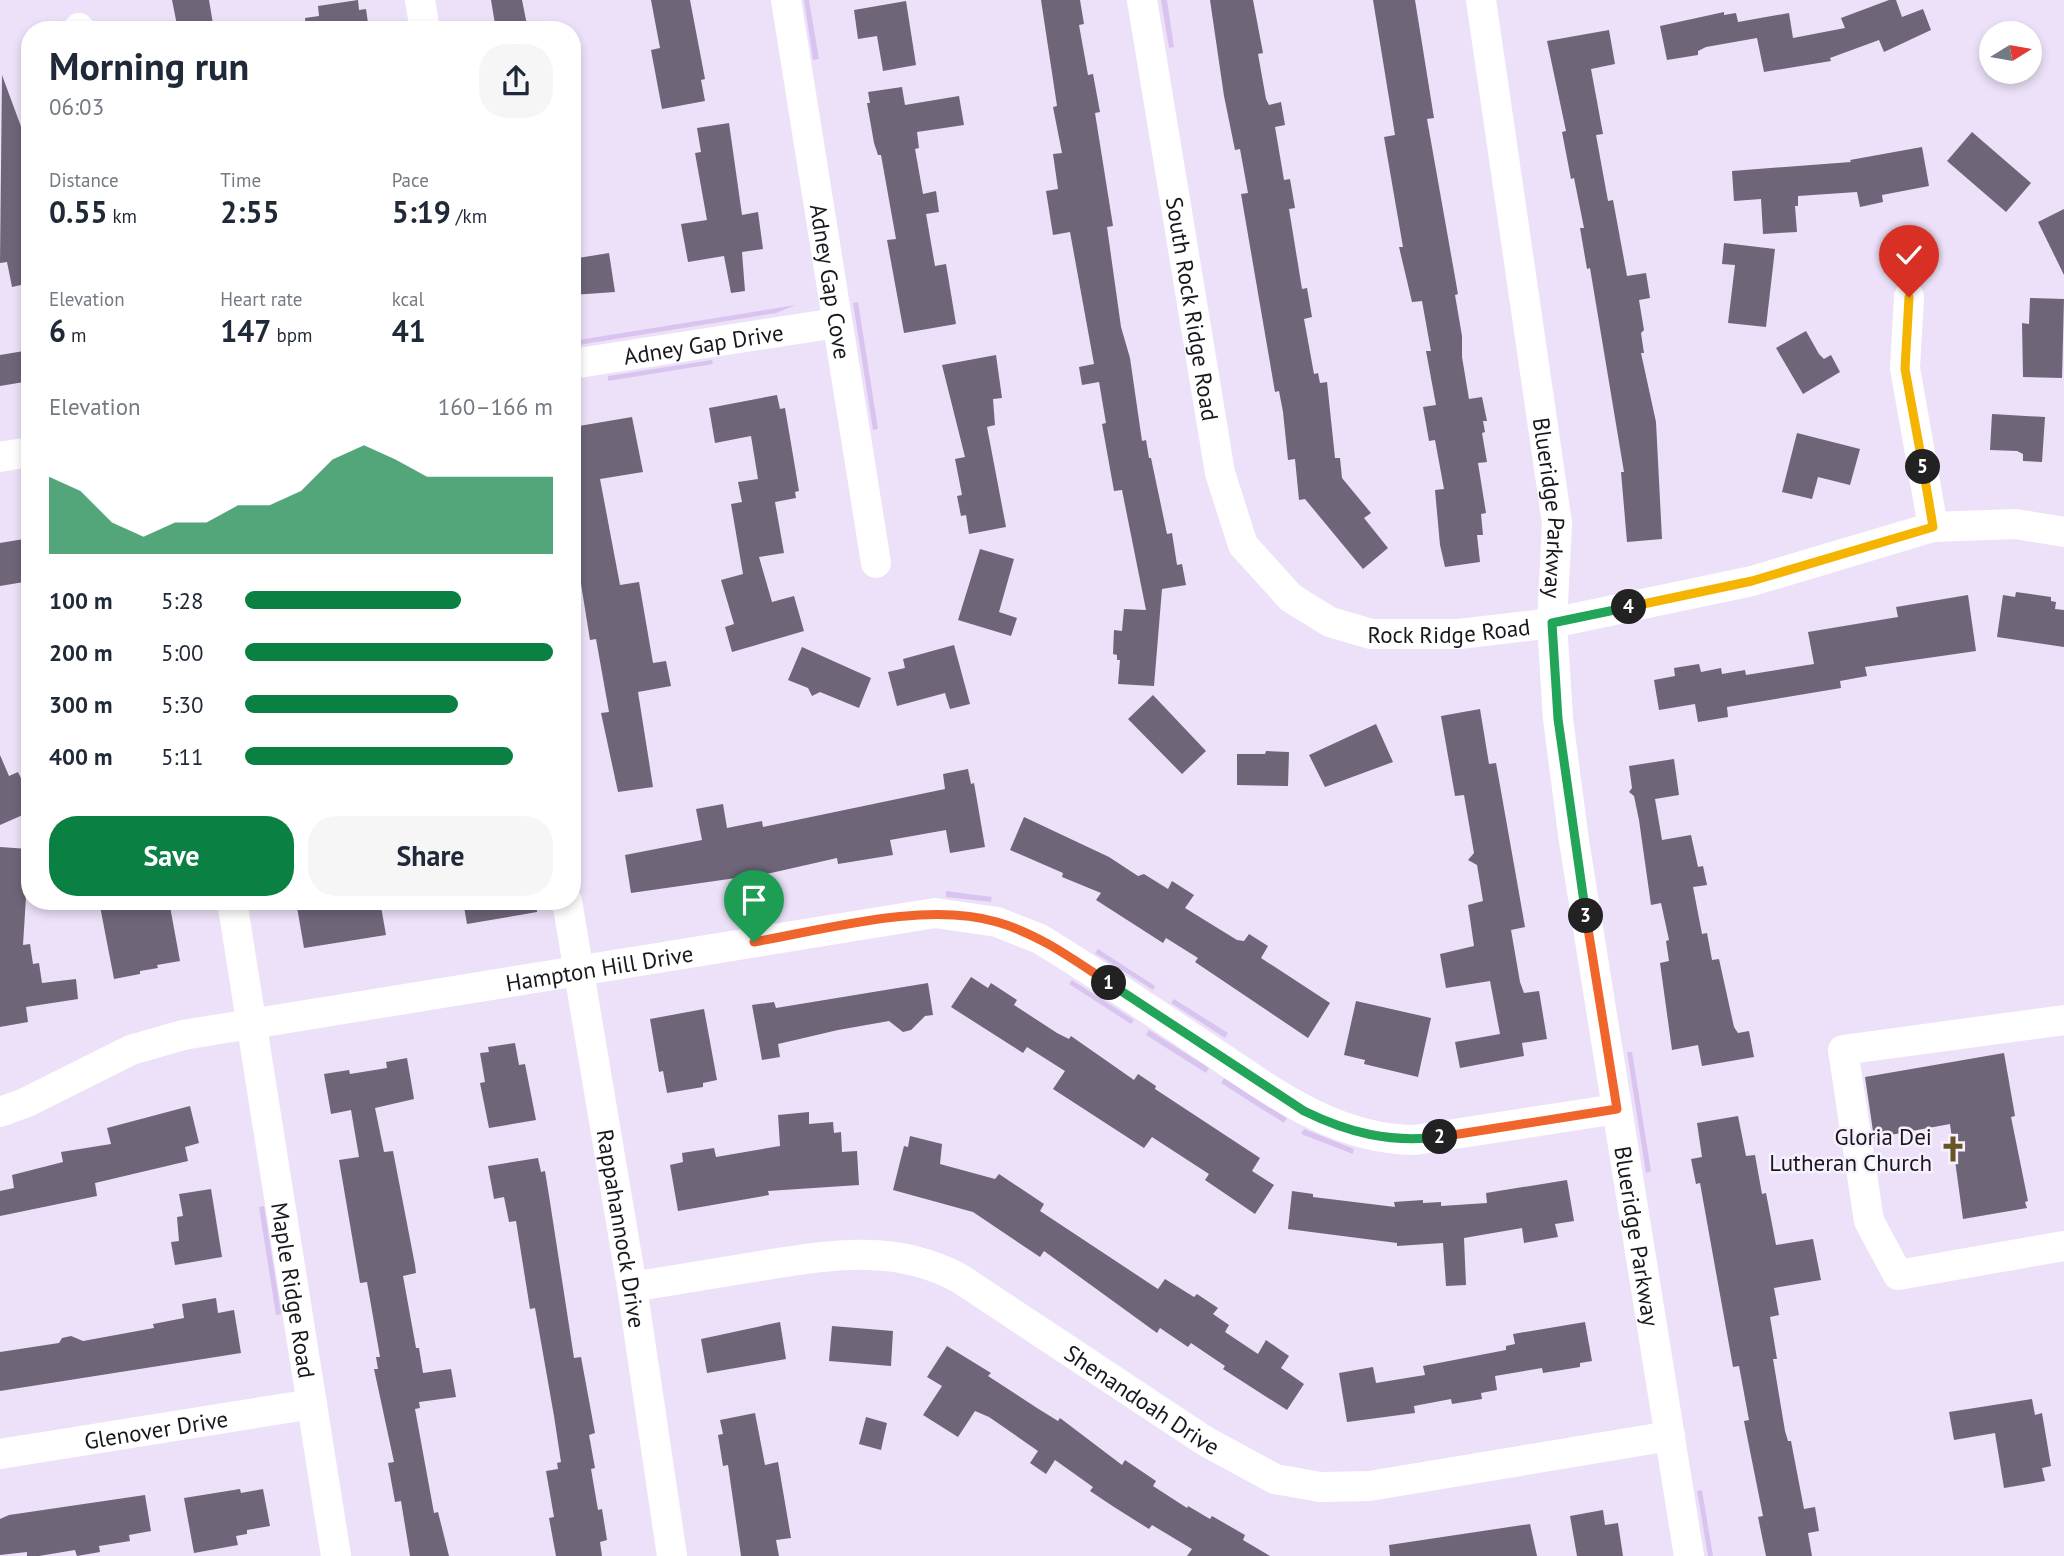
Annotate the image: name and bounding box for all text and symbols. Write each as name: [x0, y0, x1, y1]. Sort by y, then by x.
north arrow: [1979, 21, 2042, 84]
map controls: [1979, 21, 2042, 84]
text: Morning run: [49, 41, 249, 90]
button: share: [479, 44, 553, 118]
text: 06:03: [49, 92, 104, 121]
text: Distance: [49, 168, 119, 192]
text: Time: [220, 168, 261, 192]
text: Pace: [392, 168, 429, 192]
text: 0.55: [49, 192, 107, 231]
text: 2:55: [220, 192, 279, 231]
text: 5:19: [392, 192, 451, 231]
street label: South Rock Ridge Road: [1160, 195, 1226, 423]
street label: Adney Gap Cove: [804, 202, 858, 361]
text: km: [107, 204, 137, 228]
text: /km: [451, 204, 487, 228]
pin: [1879, 225, 1939, 297]
icon: check: [1890, 236, 1928, 274]
text: Elevation: [49, 287, 125, 311]
text: Heart rate: [220, 287, 302, 311]
text: kcal: [392, 287, 424, 311]
text: 6: [49, 311, 66, 350]
text: 147: [220, 311, 271, 350]
text: 41: [392, 311, 426, 350]
street label: Adney Gap Drive: [621, 317, 785, 370]
text: m: [66, 323, 87, 347]
text: bpm: [271, 323, 312, 347]
text: Elevation: [49, 392, 141, 421]
text: 160–166 m: [438, 392, 553, 421]
street label: Blueridge Parkway: [1527, 415, 1572, 600]
pin: 5: [1906, 449, 1940, 484]
text: 5: [1917, 454, 1928, 478]
text: 100 m: [49, 586, 112, 615]
text: 5:28: [161, 586, 204, 615]
pin: 4: [1612, 590, 1646, 624]
text: 4: [1623, 594, 1634, 618]
street label: Rock Ridge Road: [1368, 611, 1532, 649]
text: 200 m: [49, 638, 112, 667]
text: 5:00: [161, 638, 204, 667]
text: 300 m: [49, 690, 112, 719]
text: 5:30: [161, 690, 204, 719]
text: 400 m: [49, 742, 112, 771]
text: 5:11: [161, 742, 204, 771]
button: Save: [49, 816, 294, 896]
button: Share: [308, 816, 553, 896]
pin: [724, 870, 784, 942]
icon: arrive: [735, 881, 773, 919]
pin: 3: [1568, 898, 1604, 934]
text: 3: [1580, 903, 1591, 927]
street label: Hampton Hill Drive: [504, 938, 695, 997]
pin: 1: [1092, 965, 1126, 1000]
text: 1: [1103, 970, 1114, 994]
pin: 2: [1422, 1120, 1458, 1154]
place label: Gloria Dei Lutheran Church: [1769, 1122, 1932, 1177]
text: 2: [1434, 1124, 1445, 1148]
street label: Rappahannock Drive: [591, 1127, 652, 1330]
church icon: Gloria Dei Lutheran Church: [1938, 1134, 1968, 1164]
street label: Blueridge Parkway: [1609, 1144, 1666, 1329]
street label: Maple Ridge Road: [266, 1200, 322, 1380]
street label: Shenandoah Drive: [1059, 1338, 1225, 1461]
street label: Glenover Drive: [82, 1403, 230, 1455]

